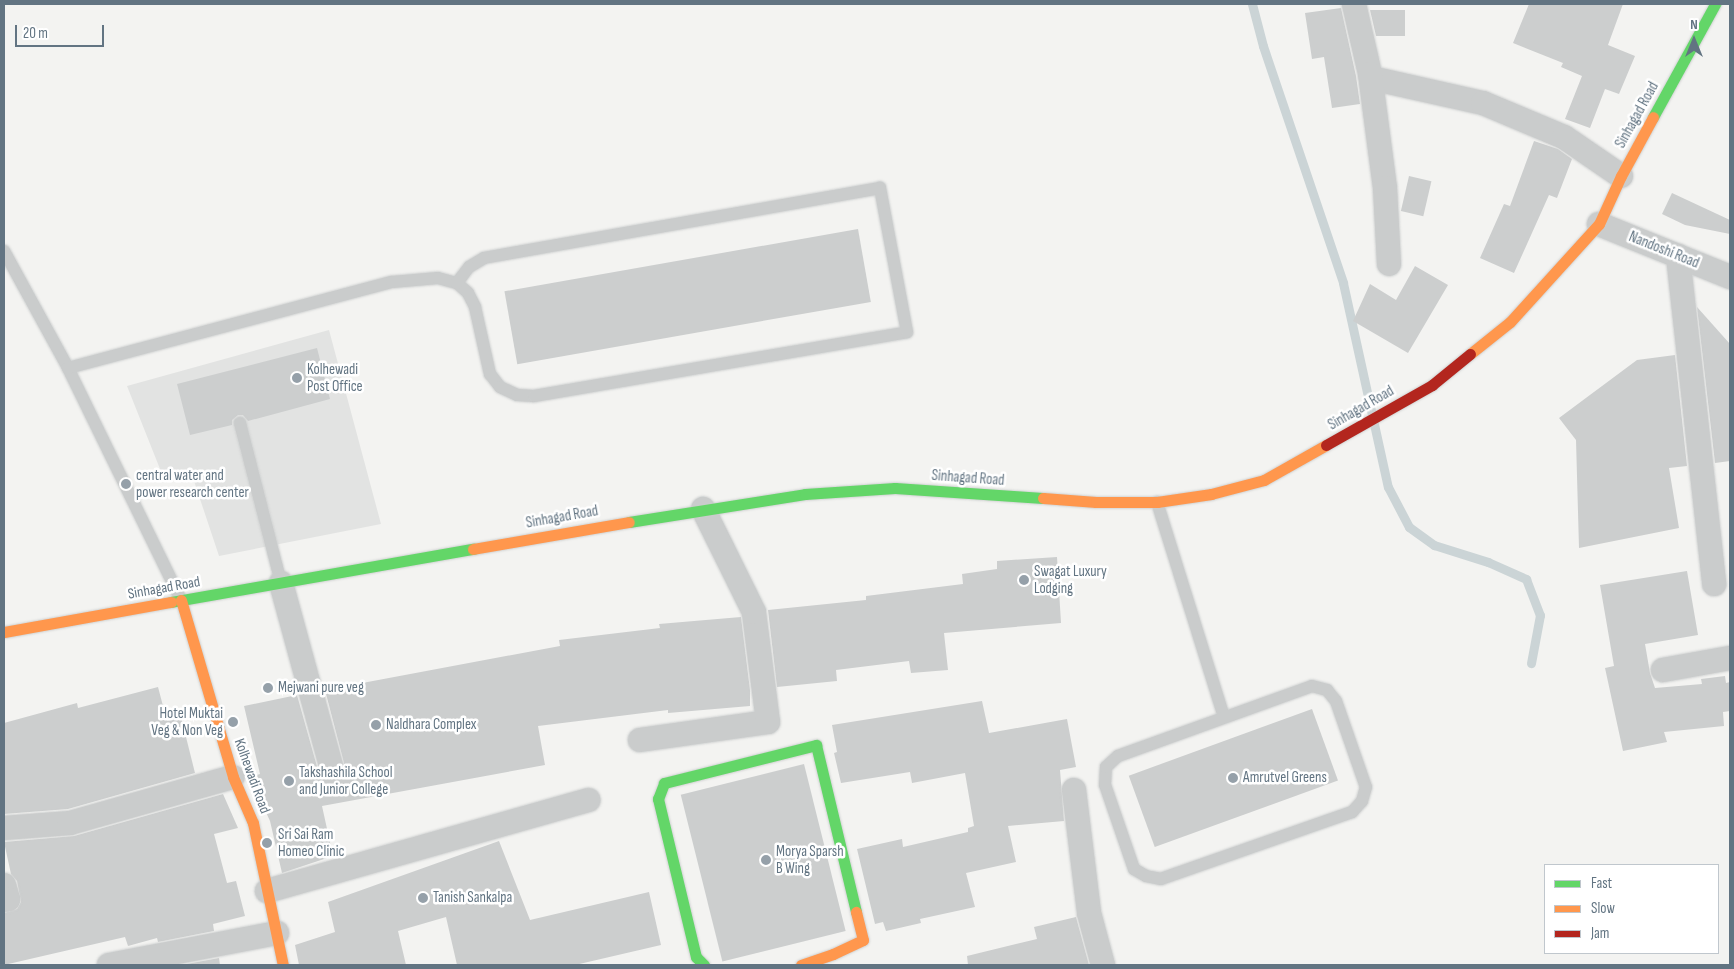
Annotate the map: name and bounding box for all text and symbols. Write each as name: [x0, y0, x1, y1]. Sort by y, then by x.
scale bar: [18, 15, 106, 47]
north arrow: [1669, 15, 1719, 65]
text: N: [1690, 16, 1698, 33]
text: 20 m: [23, 24, 48, 43]
street label: Sinhagad Road: [1611, 79, 1663, 151]
street label: Nandoshi Road: [1626, 228, 1702, 272]
place label: Kolhewadi Post Office: [307, 360, 363, 395]
marker: Kolhewadi Post Office: [291, 372, 303, 384]
street label: Sinhagad Road: [1325, 382, 1397, 434]
place label: central water and power research center: [136, 466, 249, 501]
street label: Sinhagad Road: [931, 466, 1005, 490]
marker: central water and power research center: [120, 478, 132, 490]
street label: Sinhagad Road: [524, 502, 600, 532]
place label: Swagat Luxury Lodging: [1034, 562, 1107, 597]
street label: Sinhagad Road: [126, 573, 202, 603]
marker: Swagat Luxury Lodging: [1018, 574, 1030, 586]
place label: Mejwani pure veg: [278, 679, 364, 697]
marker: Mejwani pure veg: [262, 682, 274, 694]
place label: Hotel Muktai Veg & Non Veg: [151, 704, 223, 739]
marker: Hotel Muktai Veg & Non Veg: [227, 716, 239, 728]
place label: Naldhara Complex: [386, 716, 476, 734]
marker: Naldhara Complex: [370, 719, 382, 731]
street label: Kolhewadi Road: [230, 736, 274, 816]
place label: Takshashila School and Junior College: [299, 763, 393, 798]
place label: Amrutvel Greens: [1243, 769, 1327, 787]
marker: Amrutvel Greens: [1227, 772, 1239, 784]
marker: Takshashila School and Junior College: [283, 775, 295, 787]
place label: Sri Sai Ram Homeo Clinic: [278, 825, 344, 860]
marker: Sri Sai Ram Homeo Clinic: [260, 836, 274, 850]
place label: Morya Sparsh B Wing: [776, 842, 844, 877]
marker: Morya Sparsh B Wing: [760, 854, 772, 866]
legend: [1544, 864, 1719, 954]
text: Fast: [1591, 874, 1612, 893]
place label: Tanish Sankalpa: [433, 889, 512, 907]
marker: Tanish Sankalpa: [417, 892, 429, 904]
text: Slow: [1591, 899, 1615, 918]
text: Jam: [1591, 924, 1609, 943]

